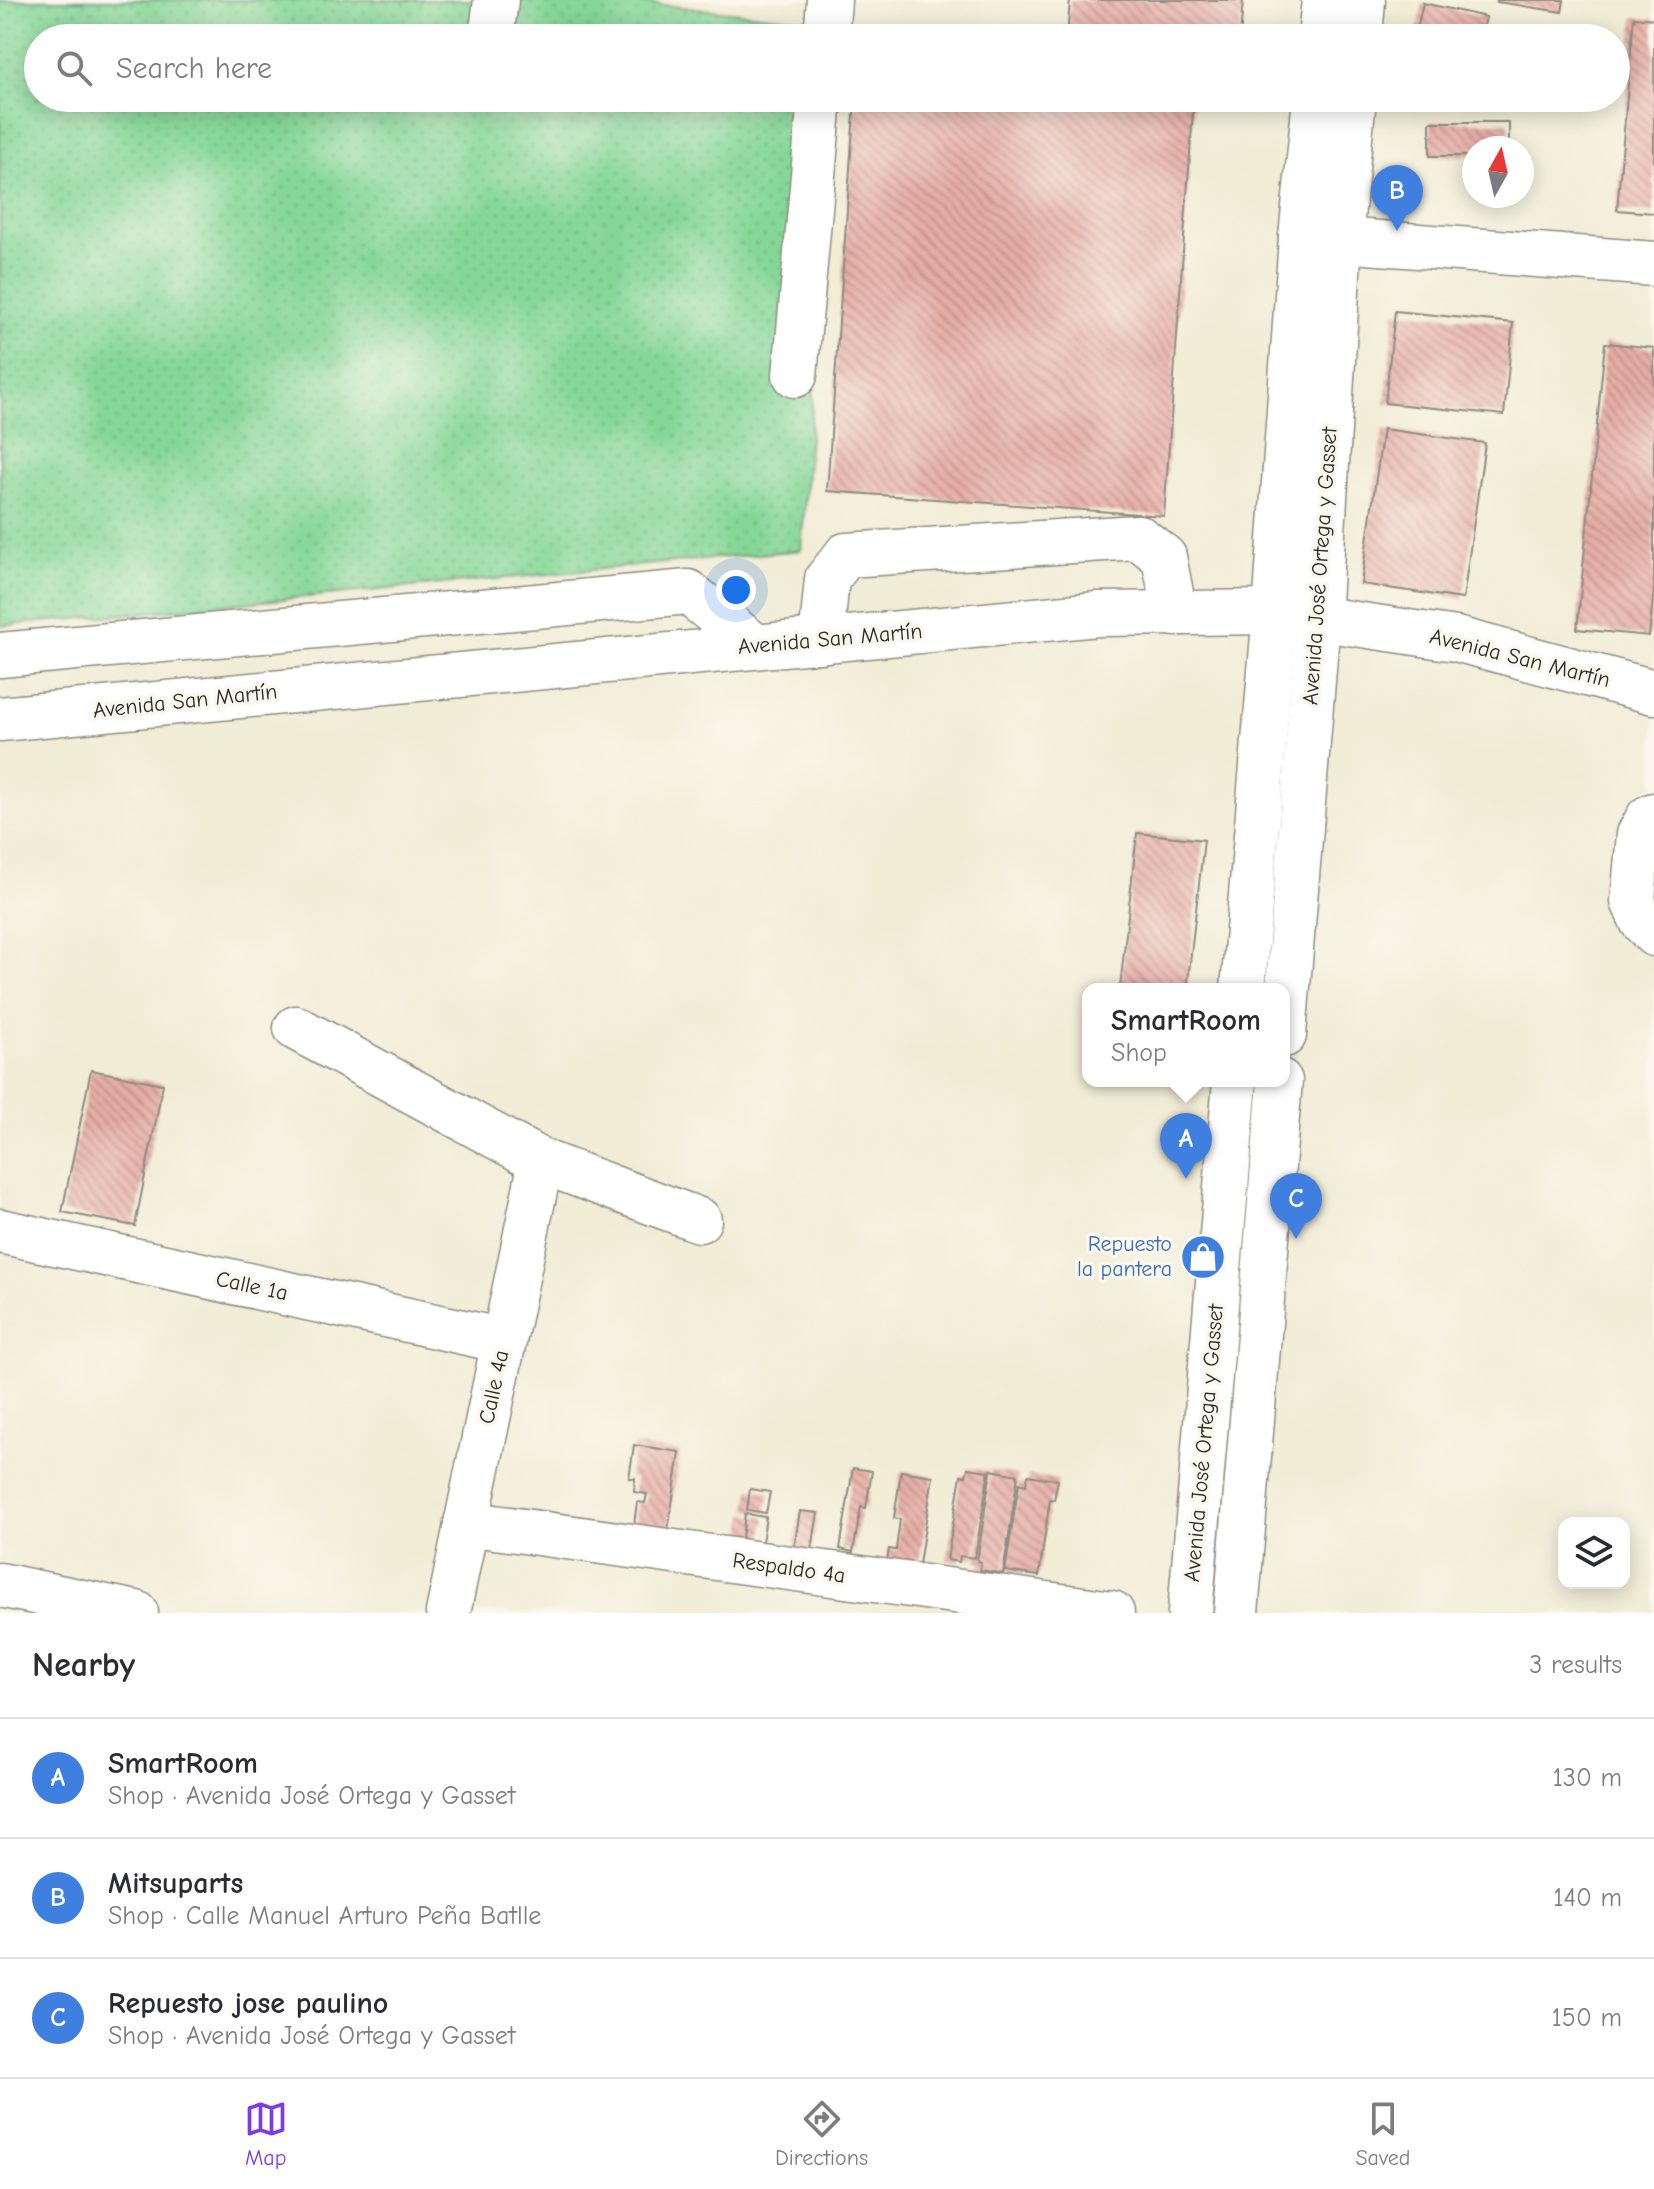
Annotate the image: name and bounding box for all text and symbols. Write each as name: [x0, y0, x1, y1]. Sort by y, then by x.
search box: [24, 24, 1630, 112]
icon: search: [52, 46, 96, 90]
text: Search here: [116, 51, 272, 86]
north arrow: [1462, 136, 1534, 208]
pin: B: [1371, 165, 1423, 231]
street label: Avenida José Ortega y Gasset: [1297, 425, 1343, 706]
your location: [716, 570, 756, 610]
street label: Avenida San Martín: [737, 618, 923, 660]
street label: Avenida San Martín: [1427, 623, 1613, 693]
street label: Avenida San Martín: [92, 678, 278, 724]
popup: [1082, 983, 1290, 1087]
text: SmartRoom: [1111, 1003, 1261, 1038]
text: Shop: [1111, 1038, 1167, 1068]
pin: A: [1160, 1113, 1212, 1179]
pin: C: [1270, 1173, 1322, 1239]
place label: Repuesto la pantera: [1077, 1231, 1172, 1282]
shop icon: Repuesto la pantera: [1179, 1233, 1227, 1281]
street label: Calle 1a: [214, 1266, 290, 1306]
street label: Avenida José Ortega y Gasset: [1179, 1302, 1229, 1583]
street label: Calle 4a: [474, 1348, 514, 1426]
map controls: [1558, 1517, 1630, 1589]
button: layers: [1558, 1517, 1630, 1589]
street label: Respaldo 4a: [731, 1547, 847, 1589]
text: Nearby: [32, 1645, 135, 1685]
text: 3 results: [1529, 1650, 1622, 1680]
text: SmartRoom: [108, 1746, 258, 1781]
text: A: [51, 1763, 65, 1793]
text: 130 m: [1553, 1763, 1622, 1793]
text: Shop · Avenida José Ortega y Gasset: [108, 1781, 515, 1811]
text: Mitsuparts: [108, 1866, 243, 1901]
text: B: [50, 1883, 66, 1913]
text: 140 m: [1553, 1883, 1622, 1913]
text: Shop · Calle Manuel Arturo Peña Batlle: [108, 1901, 541, 1931]
text: Repuesto jose paulino: [108, 1986, 388, 2021]
text: C: [50, 2003, 66, 2033]
text: 150 m: [1552, 2003, 1622, 2033]
text: Shop · Avenida José Ortega y Gasset: [108, 2021, 515, 2051]
tab: Map: [244, 2097, 288, 2171]
tab: Directions: [775, 2097, 868, 2171]
tab: Saved: [1355, 2097, 1410, 2171]

